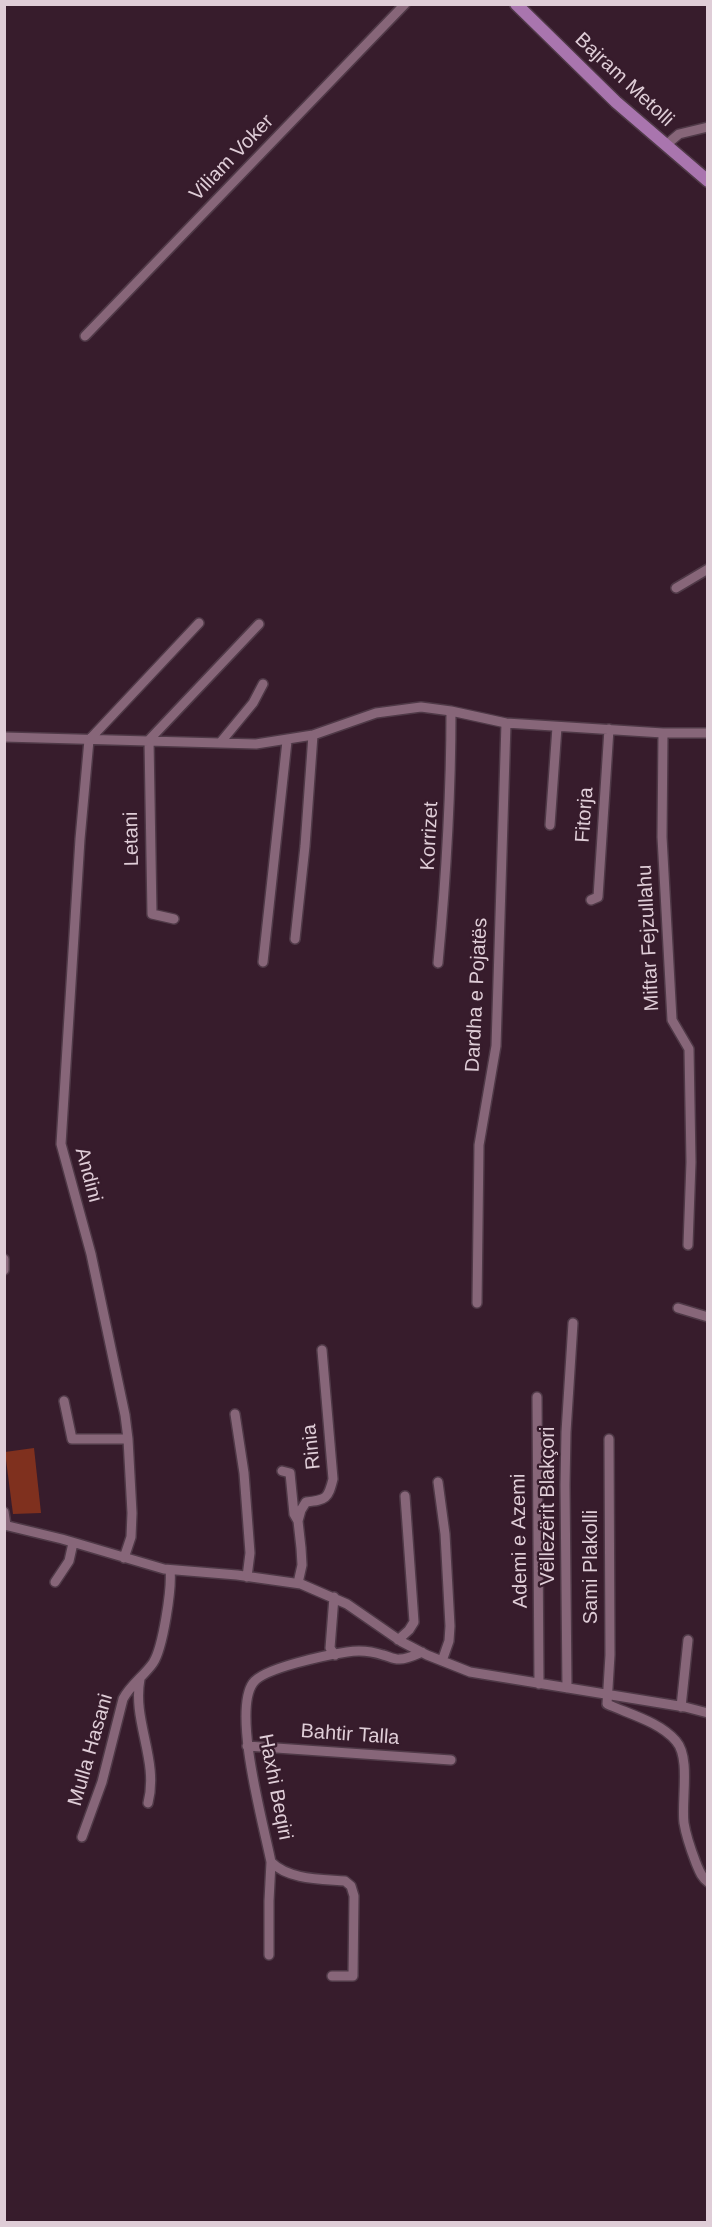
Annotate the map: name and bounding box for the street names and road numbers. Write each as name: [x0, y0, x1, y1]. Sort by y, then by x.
street label: Bajram Metolli: [569, 28, 679, 132]
street label: Viliam Voker: [185, 110, 279, 206]
street label: Fitorja: [571, 786, 599, 844]
street label: Korrizet: [416, 801, 444, 871]
street label: Letani: [120, 812, 144, 866]
street label: Miftar Fejzullahu: [633, 864, 665, 1012]
street label: Dardha e Pojatës: [461, 917, 493, 1073]
street label: Andini: [69, 1145, 107, 1205]
street label: Rinia: [298, 1423, 326, 1471]
street label: Vëllezërit Blakçori: [536, 1427, 560, 1585]
street label: Ademi e Azemi: [507, 1474, 533, 1608]
street label: Sami Plakolli: [579, 1510, 603, 1624]
street label: Mulla Hasani: [64, 1691, 118, 1809]
street label: Bahtir Talla: [300, 1720, 400, 1750]
street label: Haxhi Beqiri: [253, 1732, 297, 1842]

